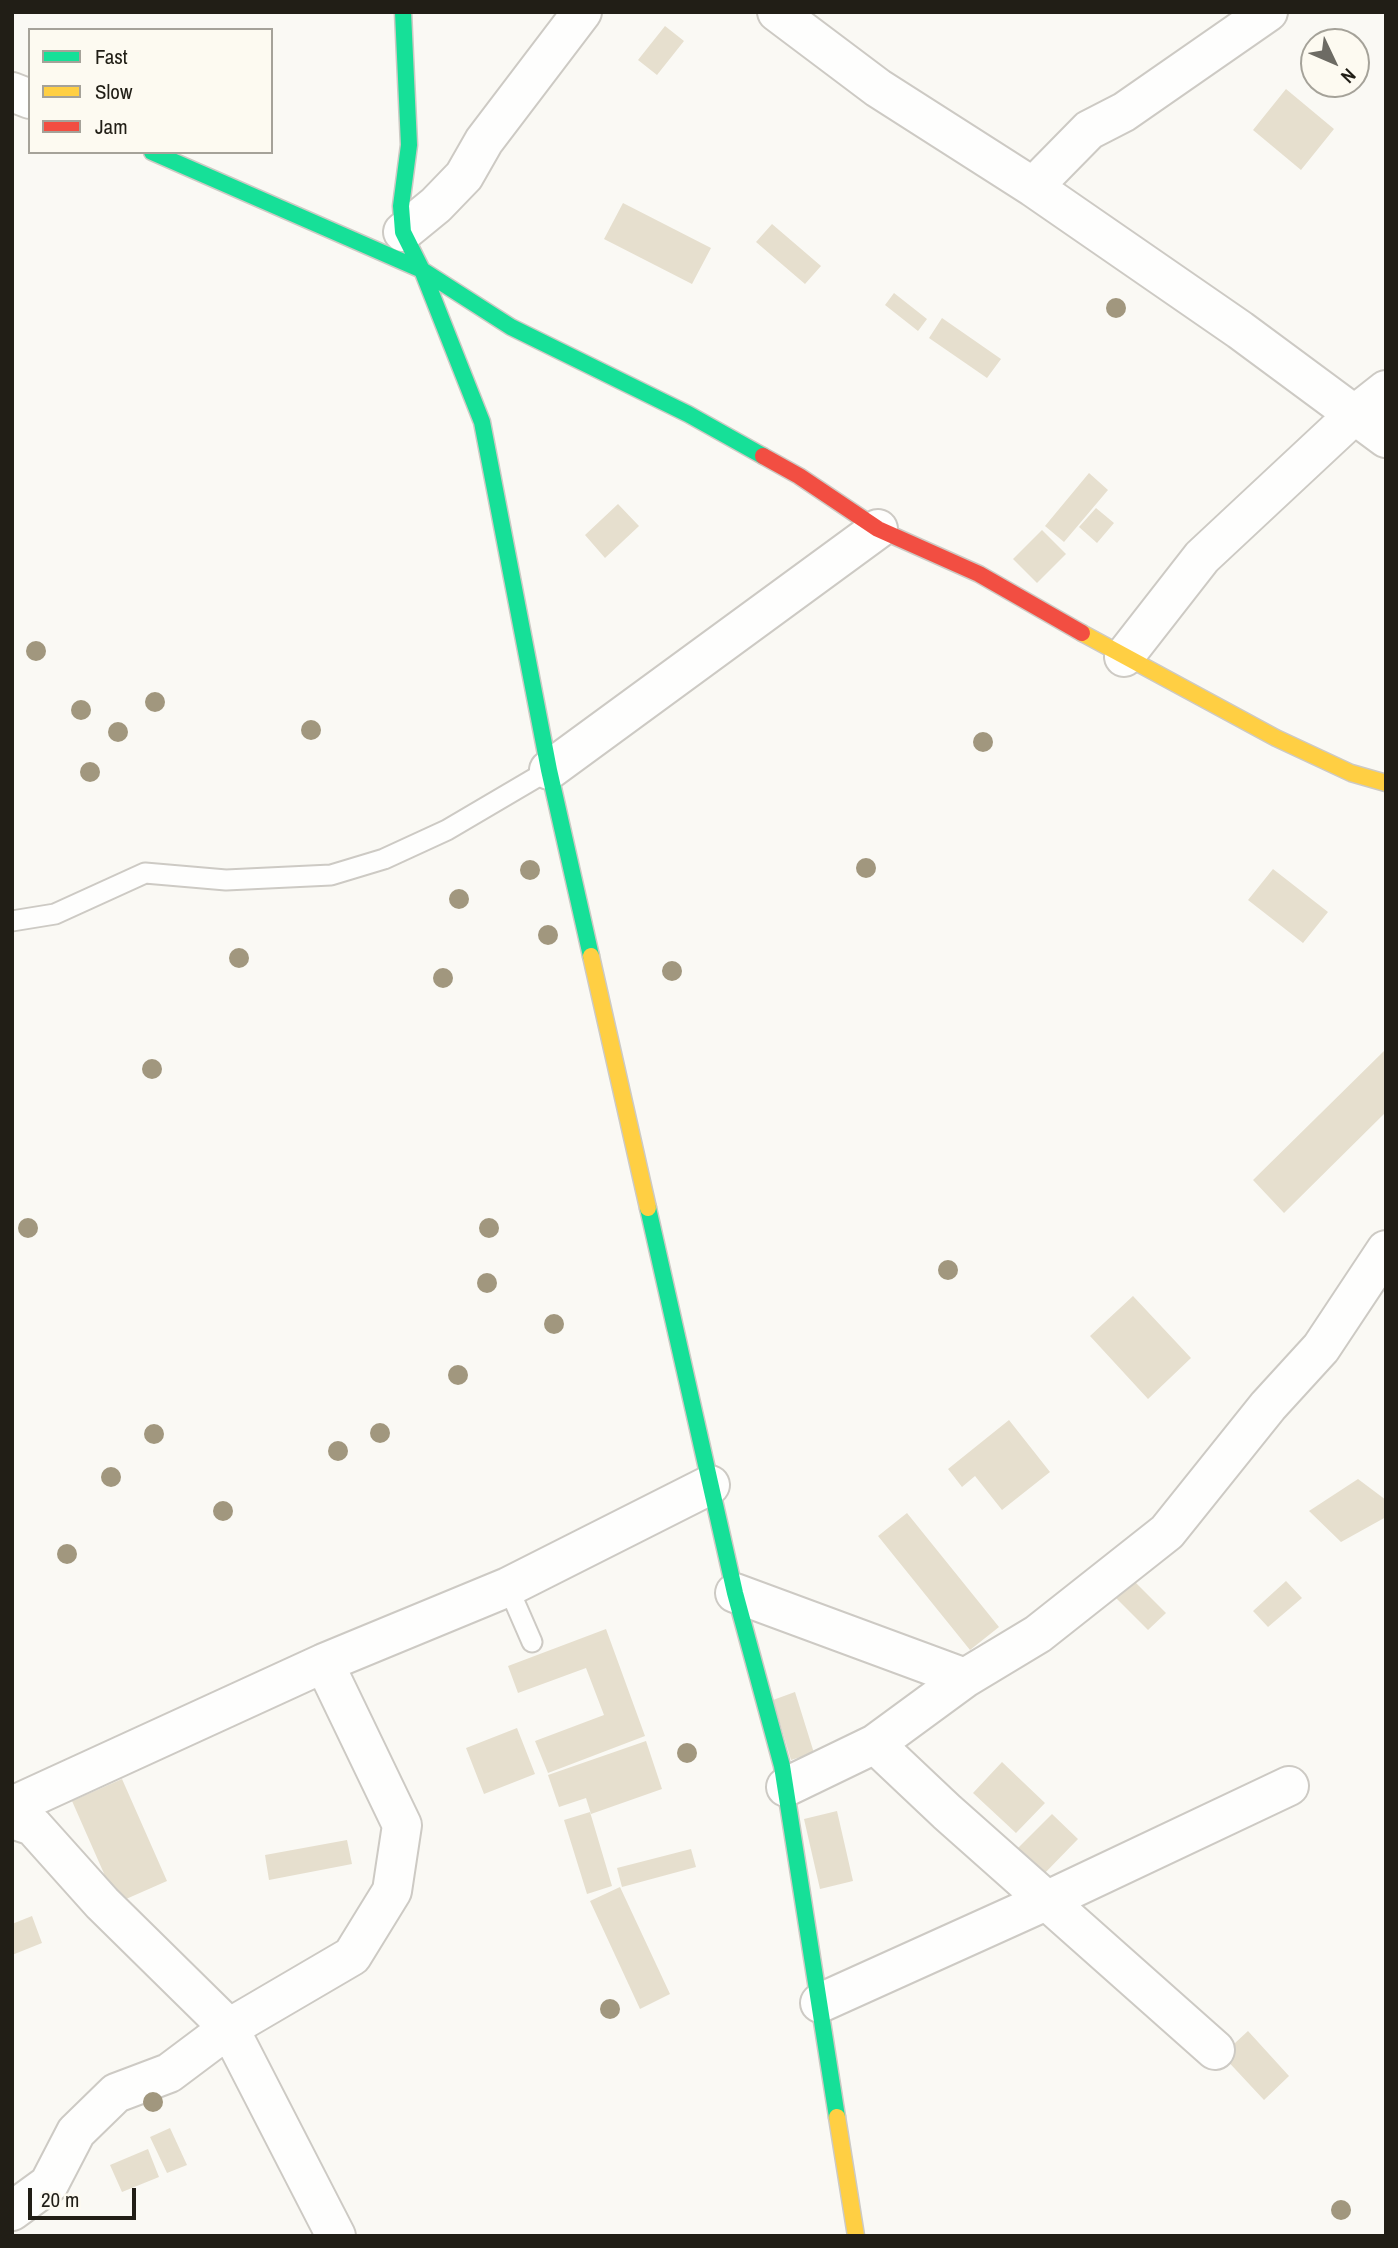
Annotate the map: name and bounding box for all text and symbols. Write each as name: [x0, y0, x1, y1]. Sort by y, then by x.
legend: [28, 28, 273, 154]
north arrow: [1300, 28, 1370, 98]
text: Fast: [95, 42, 128, 71]
text: N: [1335, 63, 1362, 89]
text: Slow: [95, 77, 132, 106]
text: Jam: [95, 112, 128, 141]
scale bar: [32, 2174, 140, 2218]
text: 20 m: [41, 2185, 79, 2214]

